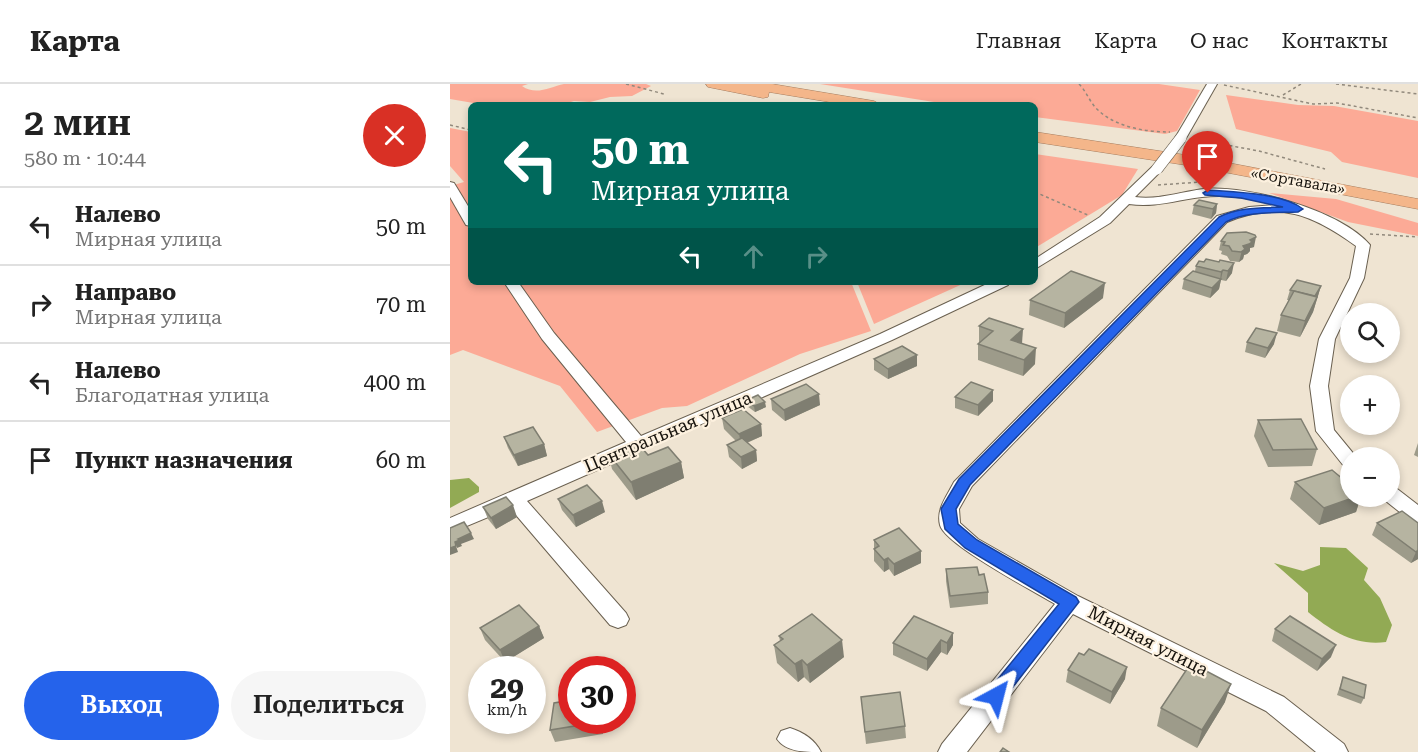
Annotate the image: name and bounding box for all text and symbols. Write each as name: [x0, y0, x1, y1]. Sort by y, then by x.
text: Карта: [30, 25, 120, 58]
text: Главная: [976, 29, 1061, 53]
text: Карта: [1094, 29, 1157, 53]
text: О нас: [1190, 29, 1249, 53]
text: Контакты: [1282, 29, 1388, 53]
text: 2 мин: [24, 102, 131, 144]
button: close: [363, 104, 426, 167]
text: 50 m: [591, 125, 689, 174]
icon: left: [492, 126, 570, 204]
pin: [1182, 131, 1233, 193]
icon: arrive: [1191, 140, 1224, 173]
text: 580 m · 10:44: [24, 146, 146, 170]
street label: «Сортавала»: [1249, 164, 1347, 198]
text: Мирная улица: [591, 175, 789, 207]
text: Налево: [75, 202, 161, 227]
icon: left: [24, 210, 57, 243]
text: 50 m: [376, 214, 426, 239]
text: Мирная улица: [75, 227, 222, 251]
icon: left: [674, 240, 707, 273]
icon: ahead: [737, 240, 770, 273]
icon: right: [800, 240, 833, 273]
text: Направо: [75, 280, 176, 305]
icon: right: [24, 288, 57, 321]
text: 70 m: [376, 292, 426, 317]
map controls: [1340, 303, 1400, 507]
button: search: [1340, 303, 1400, 363]
text: Мирная улица: [75, 305, 222, 329]
text: Налево: [75, 358, 161, 383]
icon: left: [24, 366, 57, 399]
text: 400 m: [363, 370, 426, 395]
button: +: [1340, 375, 1400, 435]
text: Благодатная улица: [75, 383, 269, 407]
street label: Центральная улица: [581, 387, 755, 476]
icon: arrive: [24, 444, 57, 477]
button: −: [1340, 447, 1400, 507]
text: Пункт назначения: [75, 448, 293, 473]
text: 60 m: [376, 448, 426, 473]
street label: Мирная улица: [1085, 601, 1212, 680]
speed limit sign: 30: [558, 656, 636, 734]
position arrow: [964, 664, 1028, 728]
text: 29: [490, 670, 524, 705]
button: Выход: [24, 671, 219, 740]
button: Поделиться: [231, 671, 426, 740]
text: km/h: [487, 701, 527, 719]

